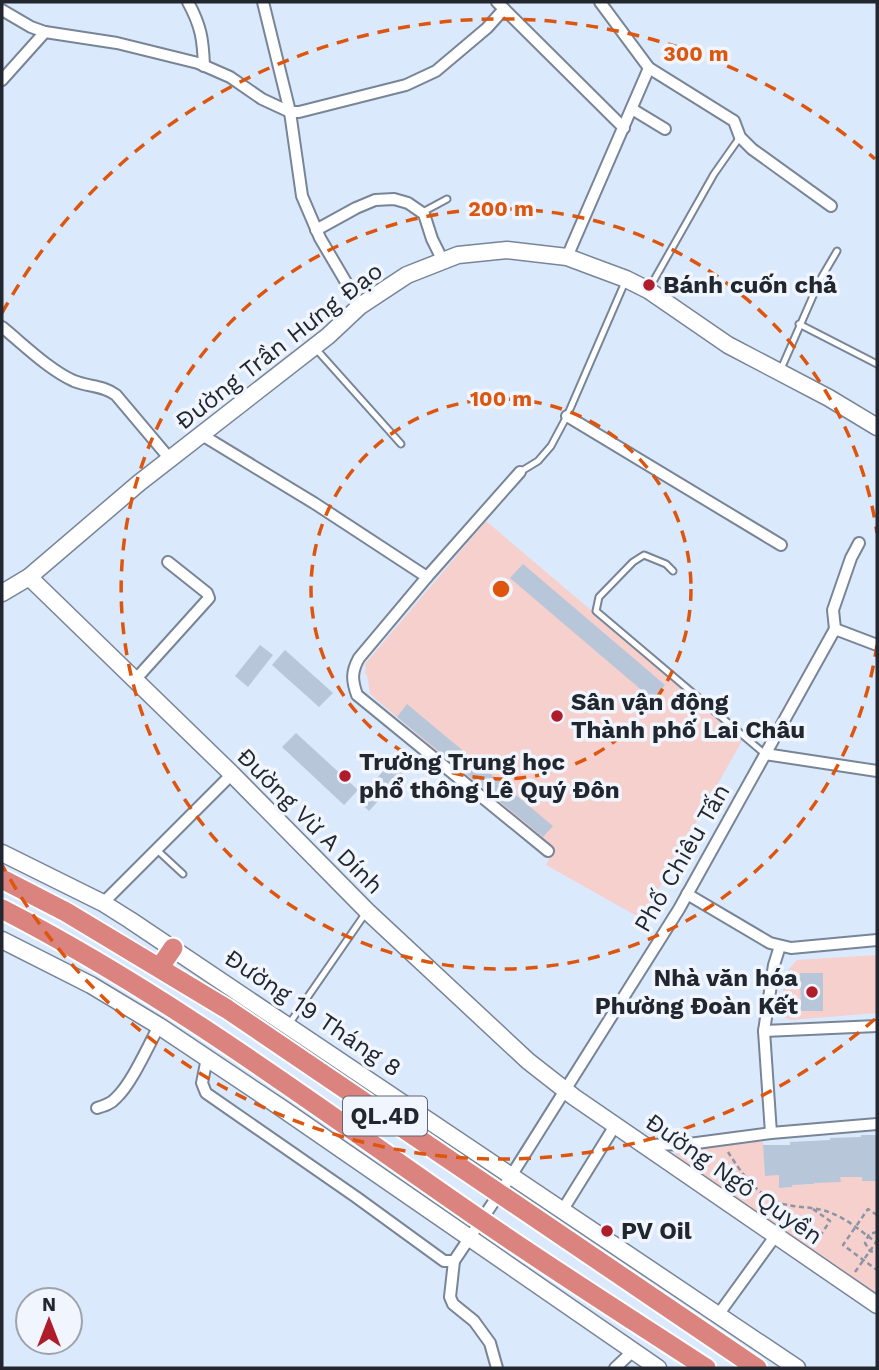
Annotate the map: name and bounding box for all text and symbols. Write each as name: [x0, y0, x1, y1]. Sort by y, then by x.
text: 300 m: [663, 41, 729, 66]
text: 200 m: [468, 196, 534, 221]
street label: Đường Trần Hưng Đạo: [170, 257, 388, 435]
place label: Bánh cuốn chả: [663, 271, 837, 299]
marker: Bánh cuốn chả: [641, 277, 657, 293]
text: 100 m: [470, 386, 532, 411]
centre of rings: [489, 577, 513, 601]
place label: Sân vận động Thành phố Lai Châu: [571, 688, 805, 744]
marker: Sân vận động Thành phố Lai Châu: [549, 708, 565, 724]
street label: Đường Vừ A Dính: [231, 742, 389, 900]
place label: Trường Trung học phổ thông Lê Quý Đôn: [359, 748, 620, 804]
marker: Trường Trung học phổ thông Lê Quý Đôn: [337, 768, 353, 784]
street label: Phố Chiêu Tấn: [628, 779, 736, 937]
street label: Đường 19 Tháng 8: [219, 944, 407, 1082]
place label: Nhà văn hóa Phường Đoàn Kết: [595, 964, 799, 1020]
marker: Nhà văn hóa Phường Đoàn Kết: [804, 984, 820, 1000]
road number: QL.4D: [343, 1096, 427, 1135]
street label: Đường Ngô Quyền: [640, 1108, 828, 1250]
place label: PV Oil: [621, 1217, 692, 1245]
marker: PV Oil: [599, 1223, 615, 1239]
north arrow: [14, 1286, 84, 1356]
text: N: [42, 1293, 56, 1316]

